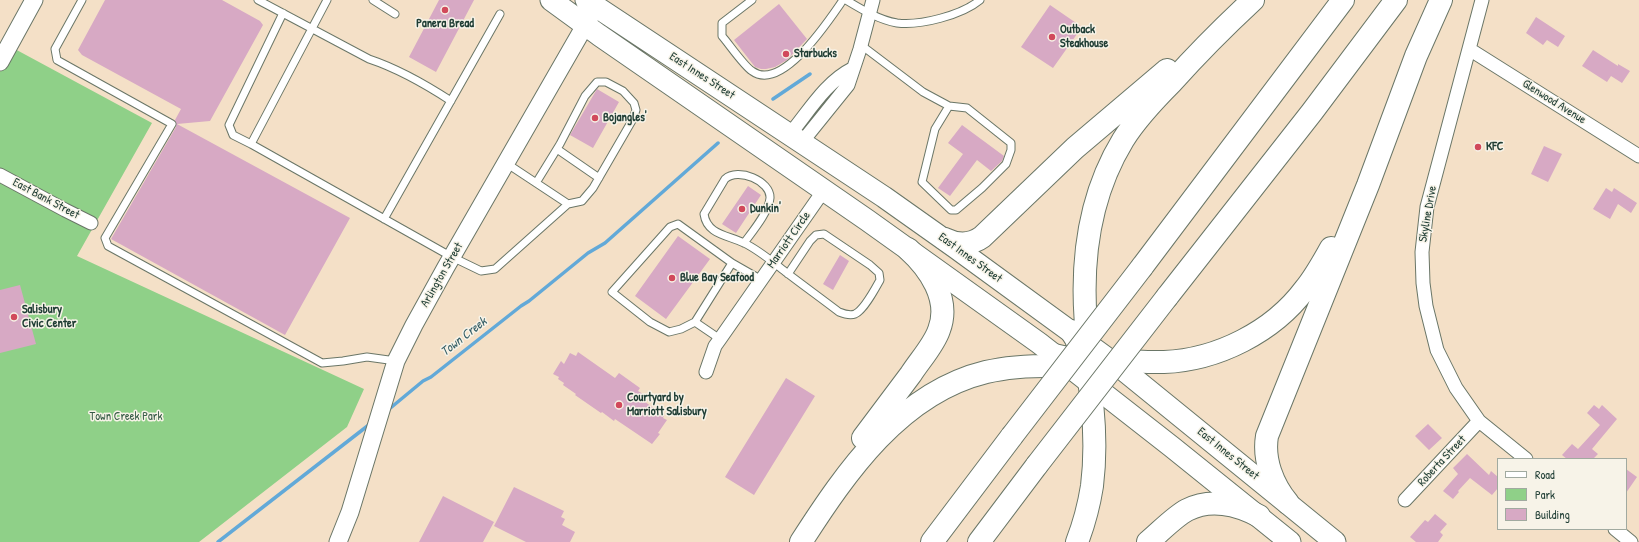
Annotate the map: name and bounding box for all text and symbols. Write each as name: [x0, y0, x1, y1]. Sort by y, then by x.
marker: Panera Bread: [440, 5, 450, 15]
place label: Panera Bread: [416, 17, 474, 31]
place label: Outback Steakhouse: [1060, 23, 1108, 51]
marker: Outback Steakhouse: [1047, 32, 1057, 42]
place label: Starbucks: [794, 47, 837, 61]
street label: East Innes Street: [667, 49, 737, 103]
marker: Starbucks: [781, 49, 791, 59]
street label: Glenwood Avenue: [1520, 77, 1588, 127]
place label: Bojangles': [603, 111, 647, 125]
marker: Bojangles': [590, 113, 600, 123]
place label: KFC: [1486, 140, 1503, 154]
marker: KFC: [1473, 142, 1483, 152]
street label: East Bank Street: [10, 175, 82, 223]
street label: Skyline Drive: [1416, 185, 1440, 243]
place label: Dunkin': [750, 202, 781, 216]
marker: Dunkin': [737, 204, 747, 214]
street label: Marriott Circle: [764, 209, 814, 271]
street label: East Innes Street: [935, 230, 1005, 286]
street label: Arlington Street: [418, 240, 466, 310]
place label: Blue Bay Seafood: [680, 271, 754, 285]
marker: Blue Bay Seafood: [667, 273, 677, 283]
place label: Salisbury Civic Center: [22, 303, 76, 331]
marker: Salisbury Civic Center: [9, 312, 19, 322]
water label: Town Creek: [438, 314, 490, 360]
place label: Courtyard by Marriott Salisbury: [627, 391, 707, 419]
marker: Courtyard by Marriott Salisbury: [614, 400, 624, 410]
park label: Town Creek Park: [90, 410, 162, 424]
street label: East Innes Street: [1194, 425, 1262, 483]
street label: Roberta Street: [1415, 433, 1469, 489]
legend: [1497, 458, 1627, 530]
text: Road: [1535, 466, 1555, 483]
text: Park: [1535, 486, 1555, 503]
text: Building: [1535, 506, 1570, 523]

